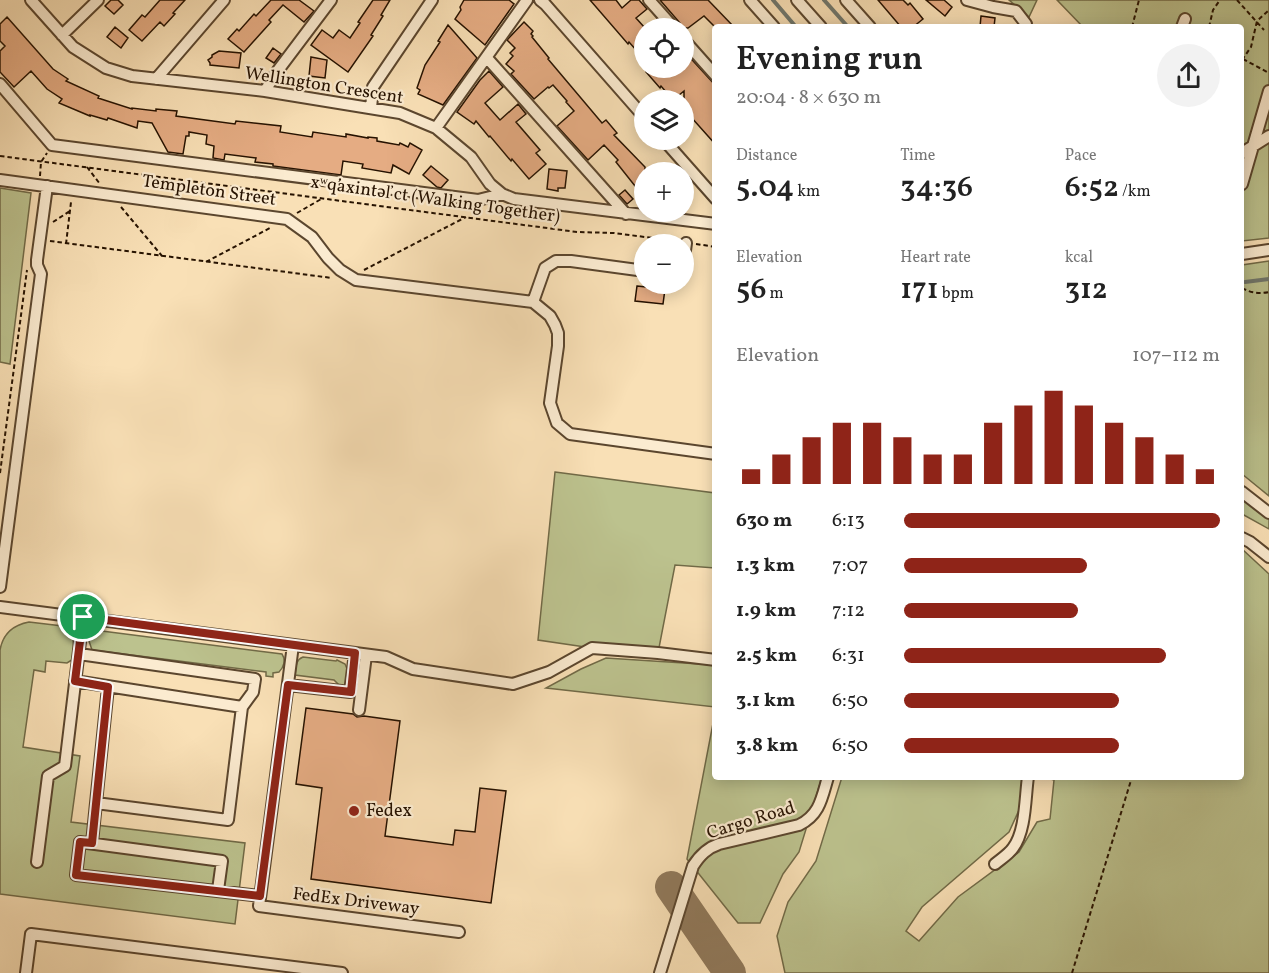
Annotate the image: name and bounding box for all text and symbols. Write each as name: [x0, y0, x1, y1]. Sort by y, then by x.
map controls: [634, 18, 694, 294]
button: locate: [634, 18, 694, 78]
text: Evening run: [736, 38, 923, 84]
button: share: [1157, 44, 1220, 107]
street label: Wellington Crescent: [243, 61, 405, 111]
text: 20:04 · 8 × 630 m: [736, 84, 881, 112]
button: layers: [634, 90, 694, 150]
text: Distance: [736, 145, 797, 167]
text: Time: [900, 145, 935, 167]
text: Pace: [1065, 145, 1097, 167]
button: +: [634, 162, 694, 222]
text: 5.04: [736, 167, 794, 209]
text: 34:36: [900, 167, 973, 209]
text: 6:52: [1065, 167, 1119, 209]
street label: Templeton Street: [140, 169, 278, 213]
street label: xʷq̓axintəl̕ ct (Walking Together): [309, 170, 561, 230]
text: km: [794, 181, 820, 203]
text: /km: [1119, 181, 1151, 203]
button: −: [634, 234, 694, 294]
text: Elevation: [736, 247, 803, 269]
text: Heart rate: [900, 247, 971, 269]
text: kcal: [1065, 247, 1093, 269]
text: 56: [736, 269, 766, 311]
text: 171: [900, 269, 939, 311]
text: 312: [1065, 269, 1108, 311]
text: m: [766, 283, 784, 305]
text: bpm: [939, 283, 974, 305]
text: Elevation: [736, 342, 819, 370]
text: 107–112 m: [1132, 342, 1220, 370]
text: 630 m: [736, 507, 792, 535]
text: 6:13: [832, 507, 865, 535]
text: 1.3 km: [736, 552, 795, 580]
text: 7:07: [832, 552, 868, 580]
pin: [57, 591, 108, 642]
text: 1.9 km: [736, 597, 796, 625]
text: 7:12: [832, 597, 865, 625]
icon: arrive: [66, 600, 99, 633]
text: 2.5 km: [736, 642, 797, 670]
text: 6:31: [832, 642, 865, 670]
text: 3.1 km: [736, 687, 795, 715]
text: 6:50: [832, 687, 868, 715]
text: 3.8 km: [736, 732, 798, 760]
text: 6:50: [832, 732, 868, 760]
street label: Cargo Road: [704, 796, 798, 846]
place label: Fedex: [366, 799, 412, 824]
marker: Fedex: [347, 804, 361, 818]
street label: FedEx Driveway: [291, 882, 421, 922]

